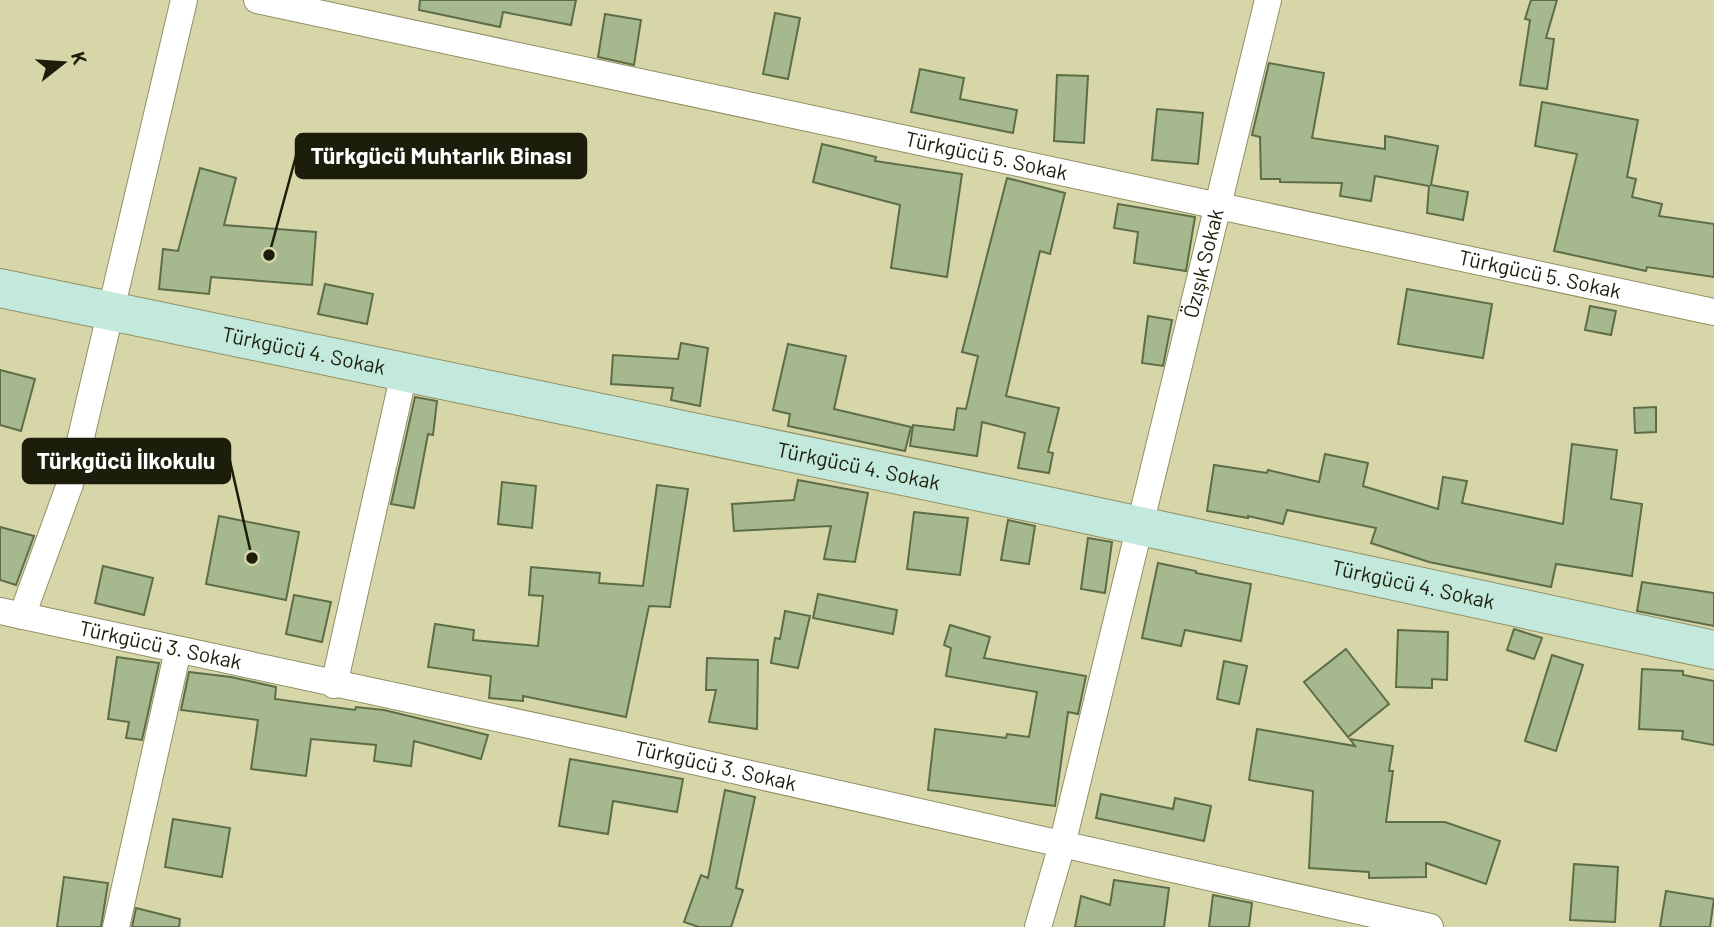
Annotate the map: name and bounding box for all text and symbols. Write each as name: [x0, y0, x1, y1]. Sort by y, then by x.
north arrow: [28, 28, 98, 98]
text: K: [67, 49, 93, 67]
street label: Türkgücü 5. Sokak: [903, 125, 1070, 184]
callout: Türkgücü Muhtarlık Binası: [296, 134, 586, 178]
text: Türkgücü Muhtarlık Binası: [310, 141, 572, 169]
street label: Özışık Sokak: [1177, 206, 1228, 320]
street label: Türkgücü 5. Sokak: [1457, 244, 1624, 303]
street label: Türkgücü 4. Sokak: [220, 321, 388, 379]
street label: Türkgücü 4. Sokak: [775, 436, 943, 494]
callout: Türkgücü İlkokulu: [23, 439, 230, 483]
text: Türkgücü İlkokulu: [37, 446, 215, 474]
street label: Türkgücü 4. Sokak: [1330, 554, 1497, 613]
street label: Türkgücü 3. Sokak: [77, 614, 244, 674]
street label: Türkgücü 3. Sokak: [632, 734, 799, 795]

